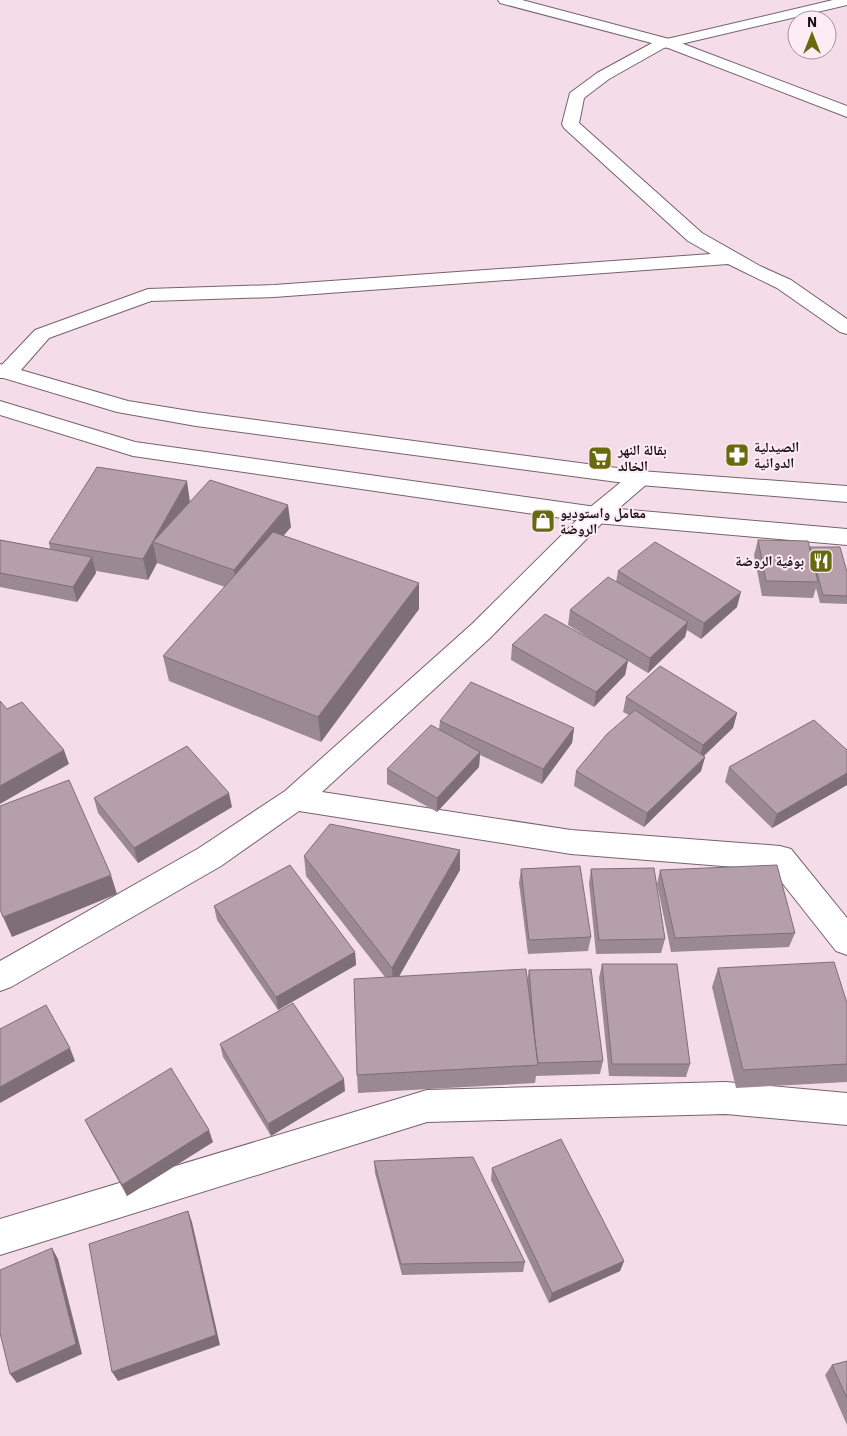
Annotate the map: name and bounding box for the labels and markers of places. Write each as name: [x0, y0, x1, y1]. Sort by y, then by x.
place label: الصيدلية الدوائية: [754, 438, 799, 472]
place label: بقالة النهر الخالد: [617, 441, 667, 475]
pharmacy icon: الصيدلية الدوائية: [724, 442, 750, 468]
supermarket icon: بقالة النهر الخالد: [587, 445, 613, 471]
place label: معامل واستوديو الروضة: [560, 504, 646, 538]
shop icon: معامل واستوديو الروضة: [530, 508, 556, 534]
restaurant icon: بوفية الروضة: [808, 548, 834, 574]
place label: بوفية الروضة: [735, 552, 804, 570]

